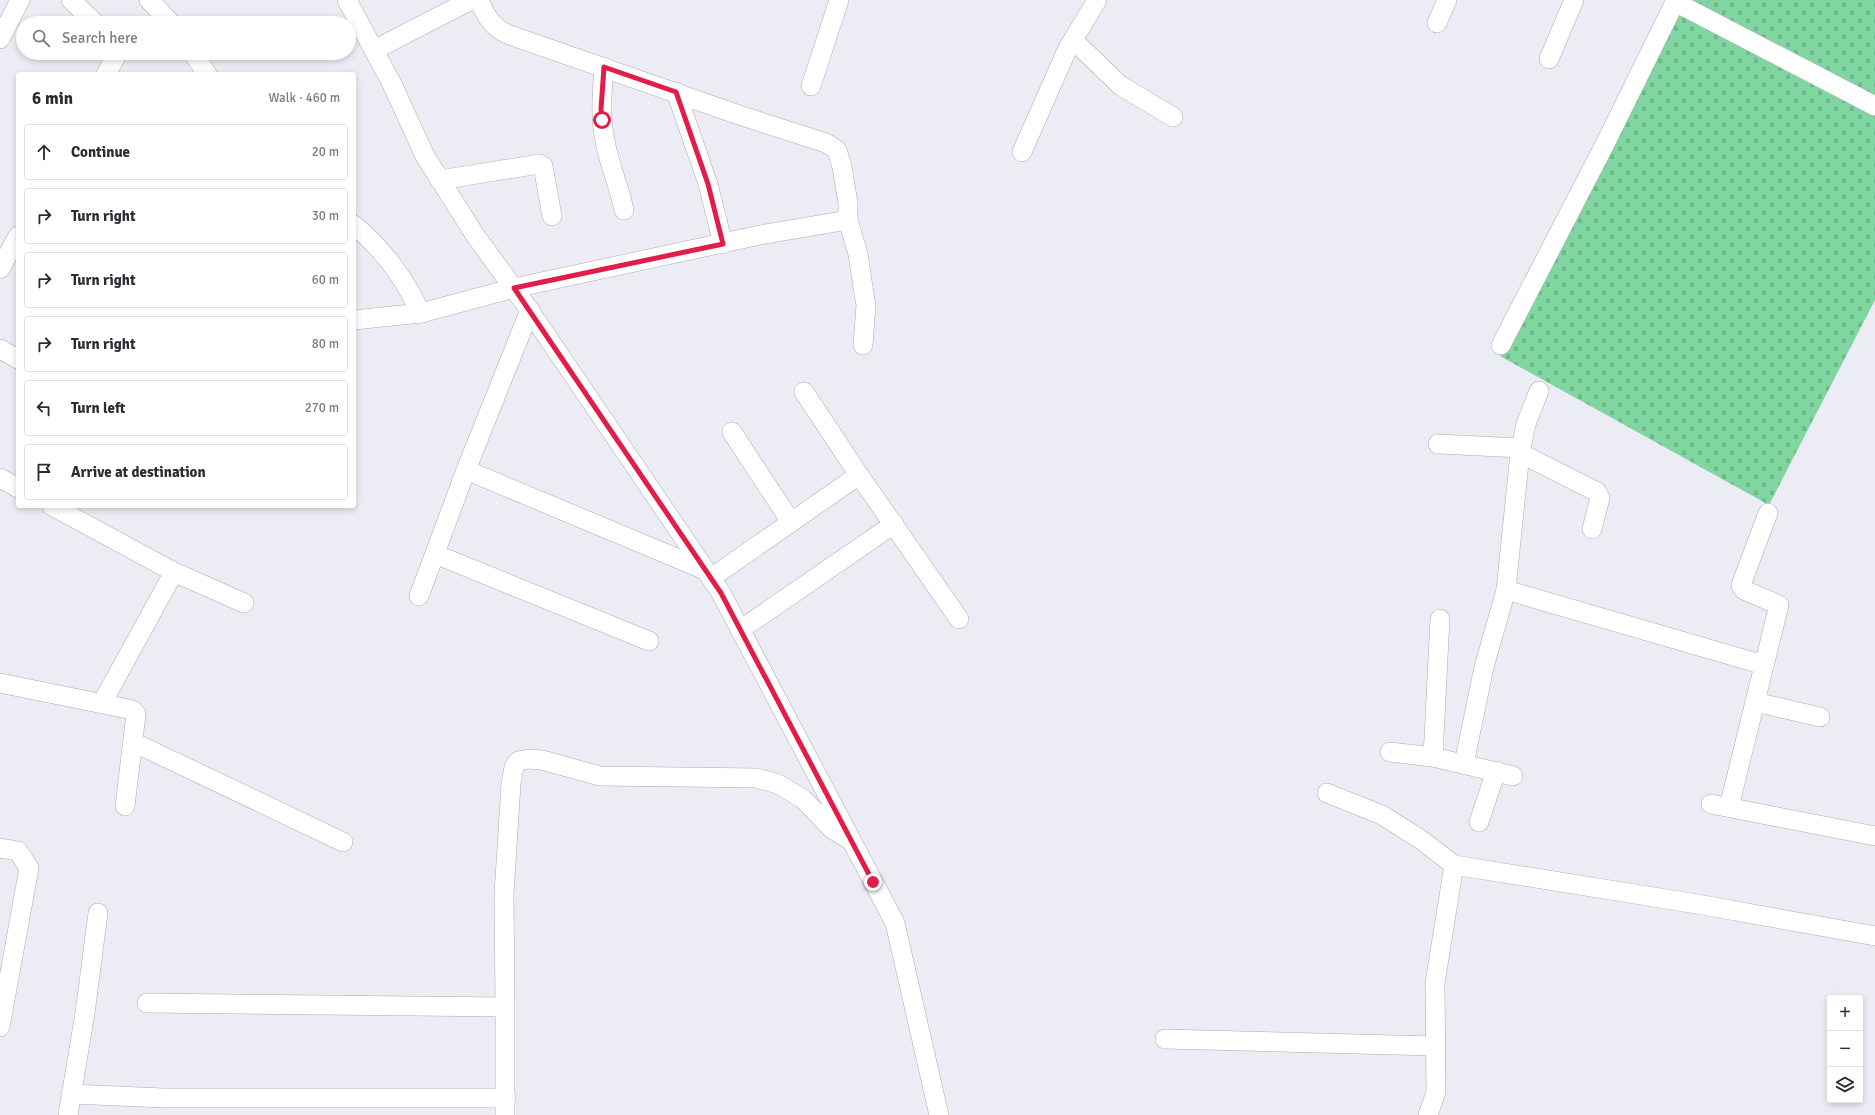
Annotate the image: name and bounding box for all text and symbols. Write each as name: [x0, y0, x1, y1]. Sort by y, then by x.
search box: [16, 16, 356, 60]
icon: search: [30, 27, 52, 49]
text: Search here: [62, 29, 138, 47]
text: 6 min: [32, 88, 73, 109]
text: Walk · 460 m: [269, 90, 340, 106]
route start: [593, 111, 611, 129]
icon: ahead: [33, 141, 55, 163]
text: Continue: [71, 143, 130, 161]
text: 20 m: [312, 144, 339, 160]
icon: right: [33, 205, 55, 227]
text: Turn right: [71, 207, 136, 225]
text: 30 m: [312, 208, 339, 224]
icon: right: [33, 269, 55, 291]
text: Turn right: [71, 271, 136, 289]
text: 60 m: [312, 272, 339, 288]
icon: right: [33, 333, 55, 355]
text: Turn right: [71, 335, 136, 353]
text: 80 m: [312, 336, 339, 352]
icon: left: [33, 397, 55, 419]
text: Turn left: [71, 399, 125, 417]
text: 270 m: [305, 400, 339, 416]
icon: arrive: [33, 461, 55, 483]
text: Arrive at destination: [71, 463, 206, 481]
route end: [864, 873, 882, 891]
map controls: [1827, 995, 1863, 1103]
button: +: [1827, 995, 1863, 1031]
button: −: [1827, 1031, 1863, 1067]
button: layers: [1827, 1067, 1863, 1103]

